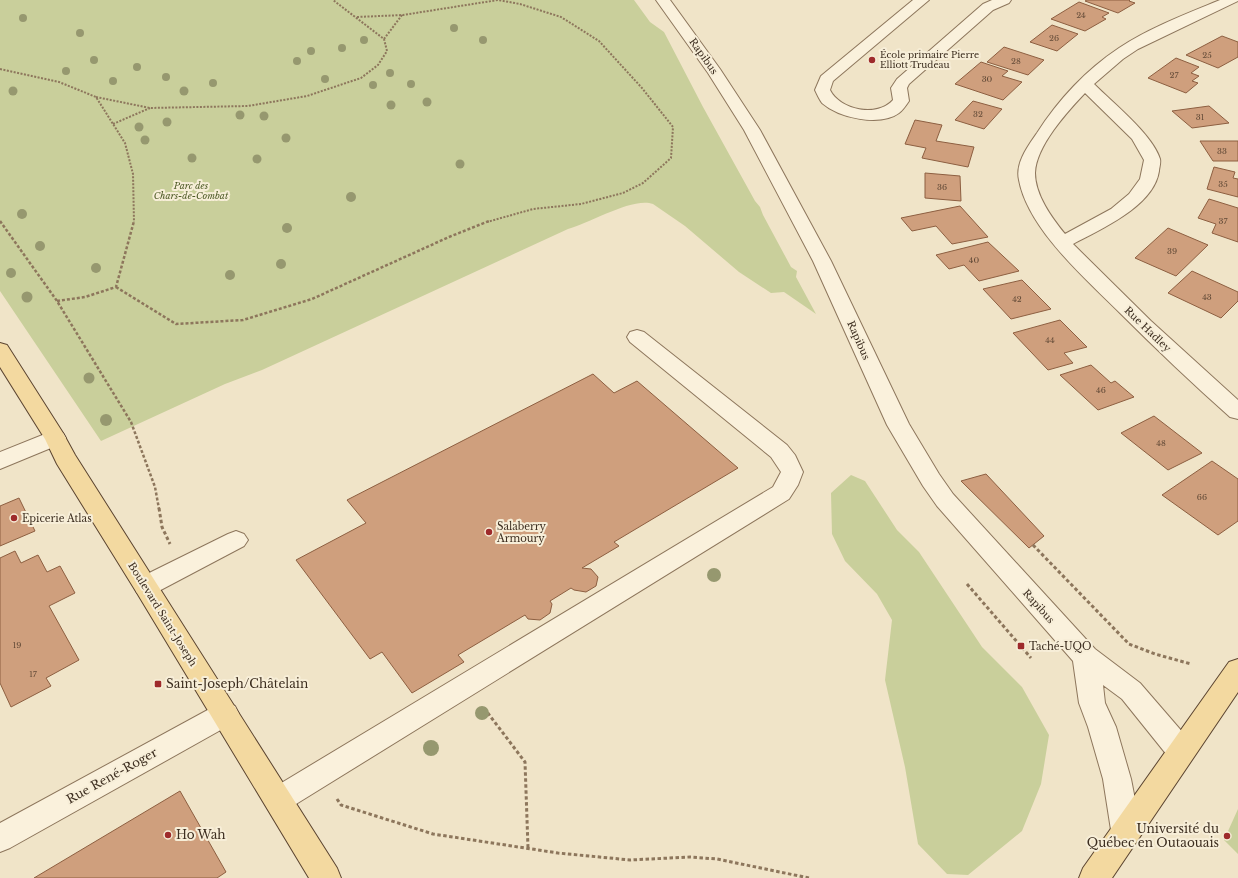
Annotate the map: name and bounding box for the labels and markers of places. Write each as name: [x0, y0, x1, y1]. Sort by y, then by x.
place label: École primaire Pierre Elliott Trudeau: [880, 49, 979, 70]
marker: École primaire Pierre Elliott Trudeau: [867, 55, 877, 65]
place label: Epicerie Atlas: [22, 512, 92, 525]
marker: Epicerie Atlas: [9, 513, 19, 523]
place label: Salaberry Armoury: [496, 520, 547, 545]
marker: Salaberry Armoury: [484, 527, 494, 537]
place label: Taché-UQO: [1029, 640, 1091, 653]
marker: Taché-UQO: [1016, 641, 1026, 651]
place label: Saint-Joseph/Châtelain: [166, 676, 308, 691]
marker: Saint-Joseph/Châtelain: [153, 679, 163, 689]
place label: Université du Québec en Outaouais: [1087, 821, 1219, 850]
place label: Ho Wah: [176, 827, 226, 842]
marker: Ho Wah: [163, 830, 173, 840]
marker: Université du Québec en Outaouais: [1222, 831, 1232, 841]

